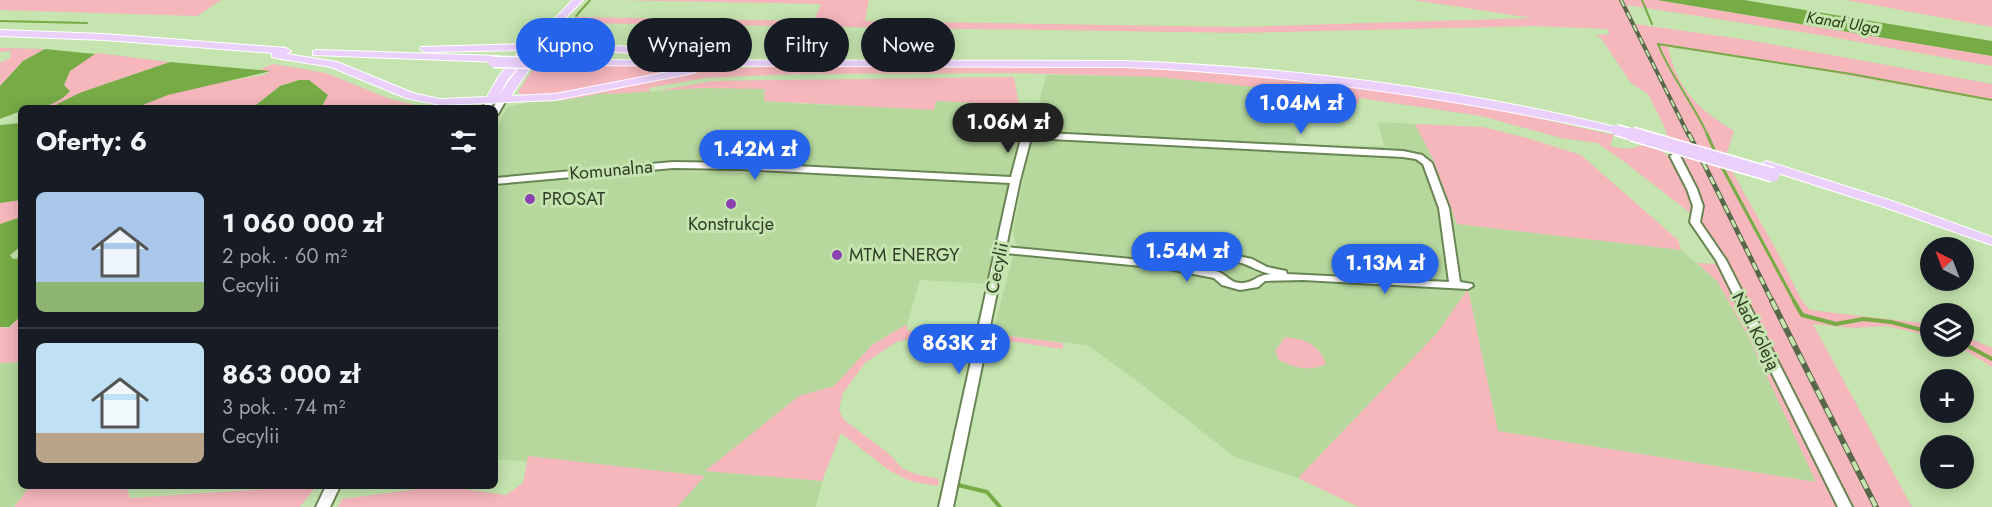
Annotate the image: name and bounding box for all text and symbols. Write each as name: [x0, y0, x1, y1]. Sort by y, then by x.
water label: Kanał Ulga: [1805, 5, 1881, 40]
chip: Kupno: [516, 18, 615, 72]
chip: Wynajem: [627, 18, 752, 72]
chip: Filtry: [764, 18, 849, 72]
chip: Nowe: [861, 18, 955, 72]
pin: 1.04M zł: [1239, 84, 1363, 135]
text: 1.04M zł: [1259, 89, 1343, 118]
pin: 1.06M zł: [946, 103, 1070, 154]
text: 1.06M zł: [967, 108, 1049, 137]
text: Oferty: 6: [36, 122, 147, 160]
icon: filters: [447, 125, 480, 158]
pin: 1.42M zł: [693, 130, 817, 181]
text: 1.42M zł: [713, 135, 797, 164]
street label: Komunalna: [568, 153, 654, 187]
place label: PROSAT: [542, 186, 606, 212]
marker: PROSAT: [523, 192, 537, 206]
marker: Konstrukcje: [724, 197, 738, 211]
text: 1 060 000 zł: [222, 204, 383, 242]
place label: Konstrukcje: [688, 211, 774, 237]
icon: home: [84, 216, 156, 288]
pin: 1.54M zł: [1125, 232, 1249, 283]
text: 1.54M zł: [1145, 237, 1229, 266]
north arrow: [1920, 237, 1974, 291]
map controls: [1920, 237, 1974, 489]
street label: Cecylii: [979, 240, 1015, 296]
text: 2 pok. · 60 m²: [222, 242, 347, 271]
place label: MTM ENERGY: [849, 242, 960, 268]
pin: 1.13M zł: [1323, 244, 1447, 295]
marker: MTM ENERGY: [830, 248, 844, 262]
text: 1.13M zł: [1346, 249, 1424, 278]
text: Cecylii: [222, 271, 279, 300]
street label: Nad Koleją: [1725, 288, 1787, 375]
button: layers: [1920, 303, 1974, 357]
pin: 863K zł: [904, 324, 1014, 375]
text: 863K zł: [922, 329, 996, 358]
text: 863 000 zł: [222, 355, 360, 393]
icon: home: [84, 367, 156, 439]
button: +: [1920, 369, 1974, 423]
text: 3 pok. · 74 m²: [222, 393, 345, 422]
text: Cecylii: [222, 422, 279, 451]
button: −: [1920, 435, 1974, 489]

